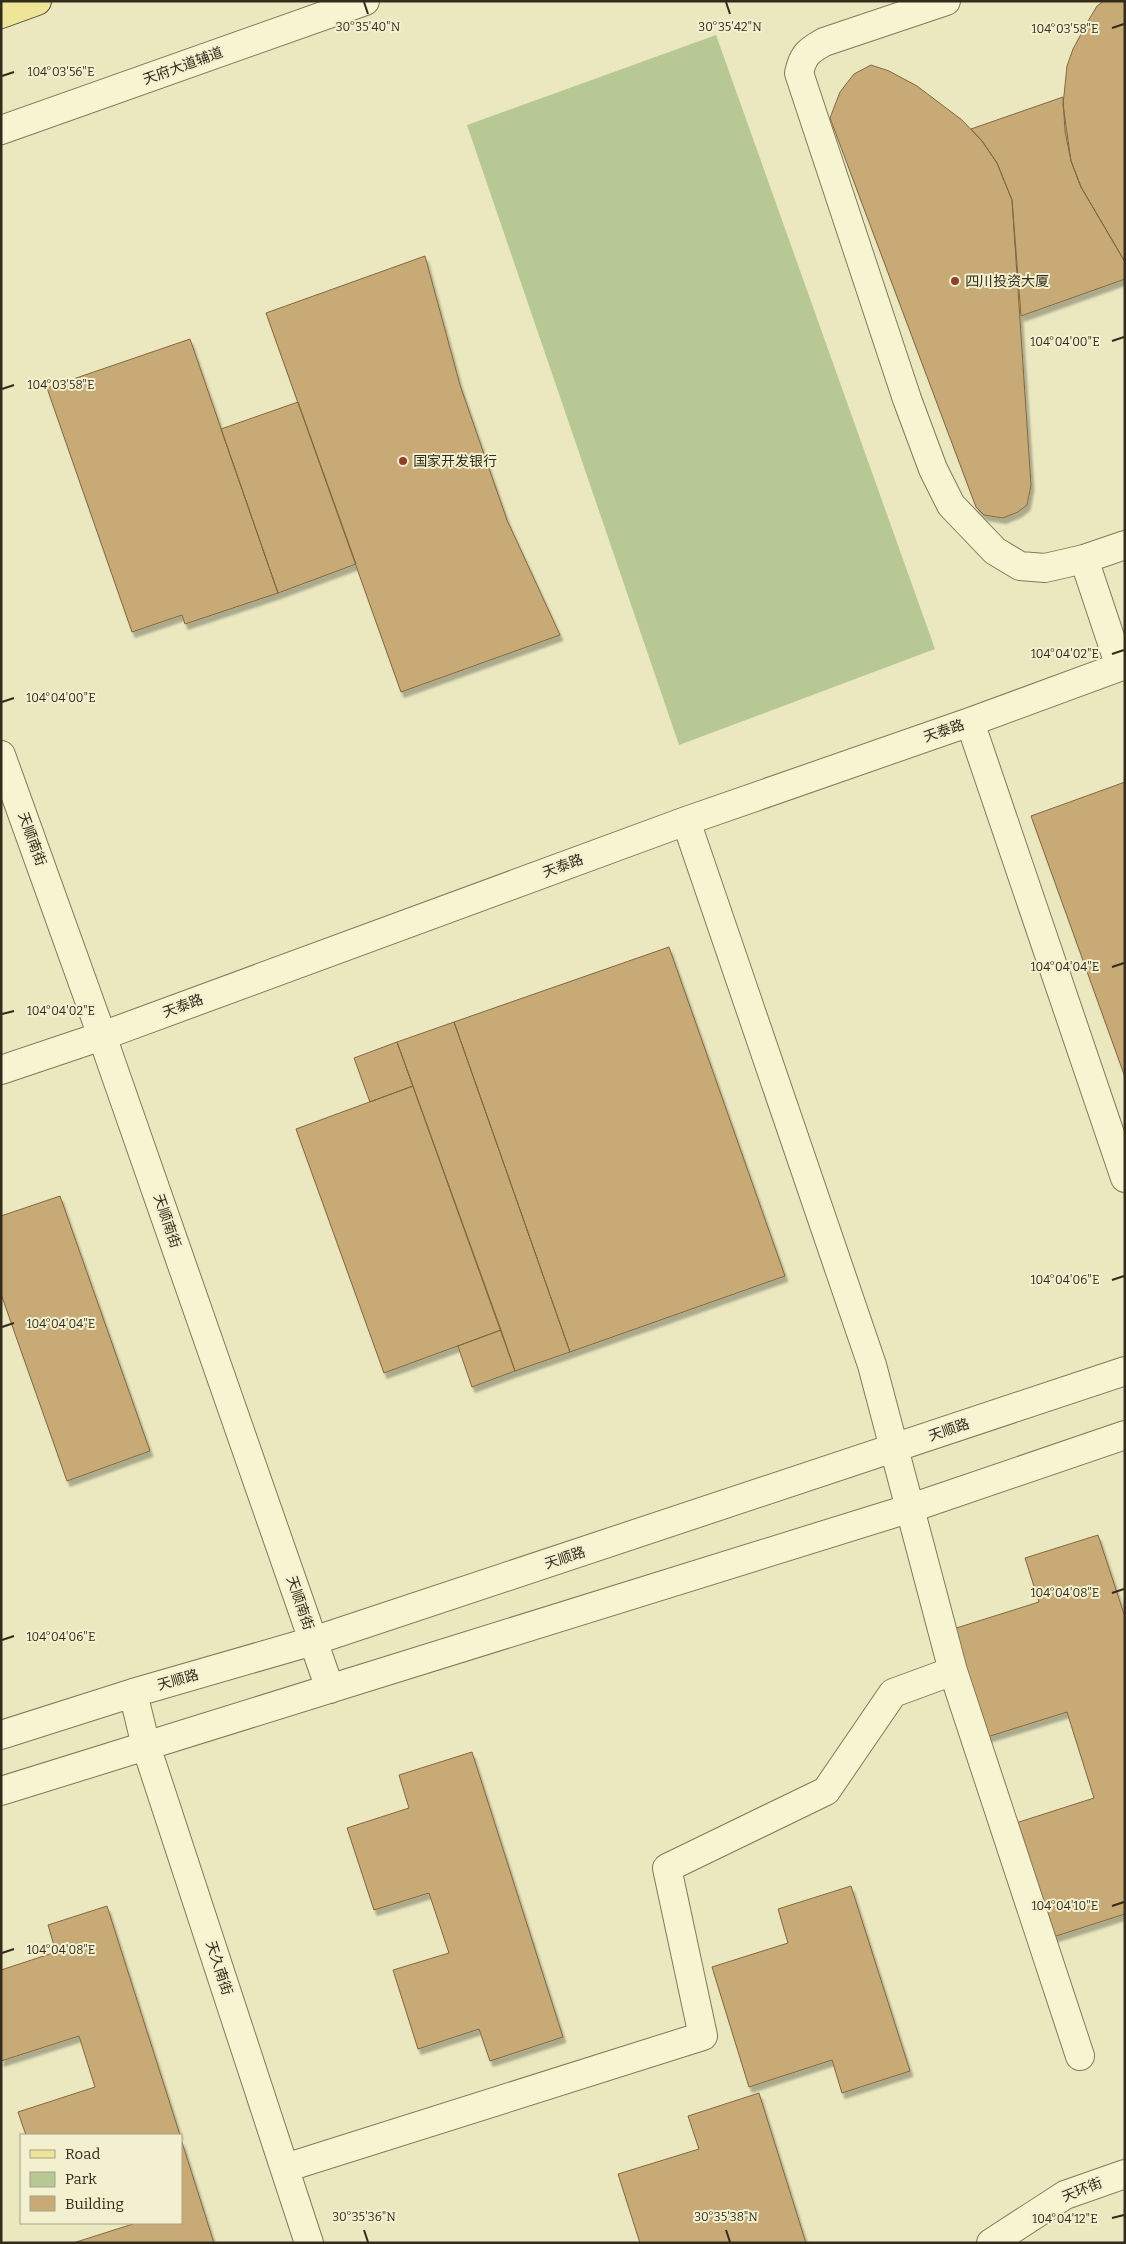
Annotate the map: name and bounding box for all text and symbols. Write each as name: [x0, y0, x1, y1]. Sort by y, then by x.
text: 30°35'40"N: [336, 20, 401, 34]
text: 30°35'42"N: [698, 20, 762, 34]
text: 104°03'58"E: [1032, 22, 1098, 36]
street label: 天府大道辅道: [141, 44, 225, 88]
text: 104°03'56"E: [28, 65, 94, 79]
place label: 四川投资大厦: [965, 273, 1049, 290]
marker: 四川投资大厦: [949, 275, 961, 287]
text: 104°04'00"E: [1030, 335, 1100, 349]
text: 104°03'58"E: [28, 378, 94, 392]
place label: 国家开发银行: [413, 453, 497, 470]
marker: 国家开发银行: [397, 455, 409, 467]
text: 104°04'02"E: [1031, 647, 1099, 661]
text: 104°04'00"E: [26, 691, 96, 705]
street label: 天泰路: [921, 716, 967, 746]
street label: 天顺南街: [14, 810, 50, 868]
street label: 天泰路: [540, 851, 586, 881]
text: 104°04'04"E: [1031, 960, 1099, 974]
street label: 天泰路: [160, 991, 206, 1021]
text: 104°04'02"E: [27, 1004, 95, 1018]
street label: 天顺南街: [150, 1192, 184, 1250]
text: 104°04'06"E: [1031, 1273, 1099, 1287]
text: 104°04'04"E: [27, 1317, 95, 1331]
street label: 天顺路: [926, 1415, 972, 1445]
street label: 天顺路: [542, 1543, 588, 1573]
street label: 天顺南街: [283, 1574, 317, 1632]
text: 104°04'08"E: [1031, 1586, 1099, 1600]
text: 104°04'06"E: [27, 1630, 95, 1644]
street label: 天顺路: [155, 1666, 201, 1694]
text: 104°04'10"E: [1032, 1899, 1098, 1913]
street label: 天久南街: [202, 1939, 236, 1997]
text: 104°04'08"E: [27, 1943, 95, 1957]
legend: [20, 2134, 182, 2224]
text: Road: [65, 2145, 100, 2163]
text: Park: [65, 2170, 97, 2188]
street label: 天环街: [1059, 2174, 1105, 2206]
text: Building: [65, 2195, 124, 2213]
text: 30°35'36"N: [332, 2210, 396, 2224]
text: 30°35'38"N: [694, 2210, 758, 2224]
text: 104°04'12"E: [1032, 2212, 1098, 2226]

